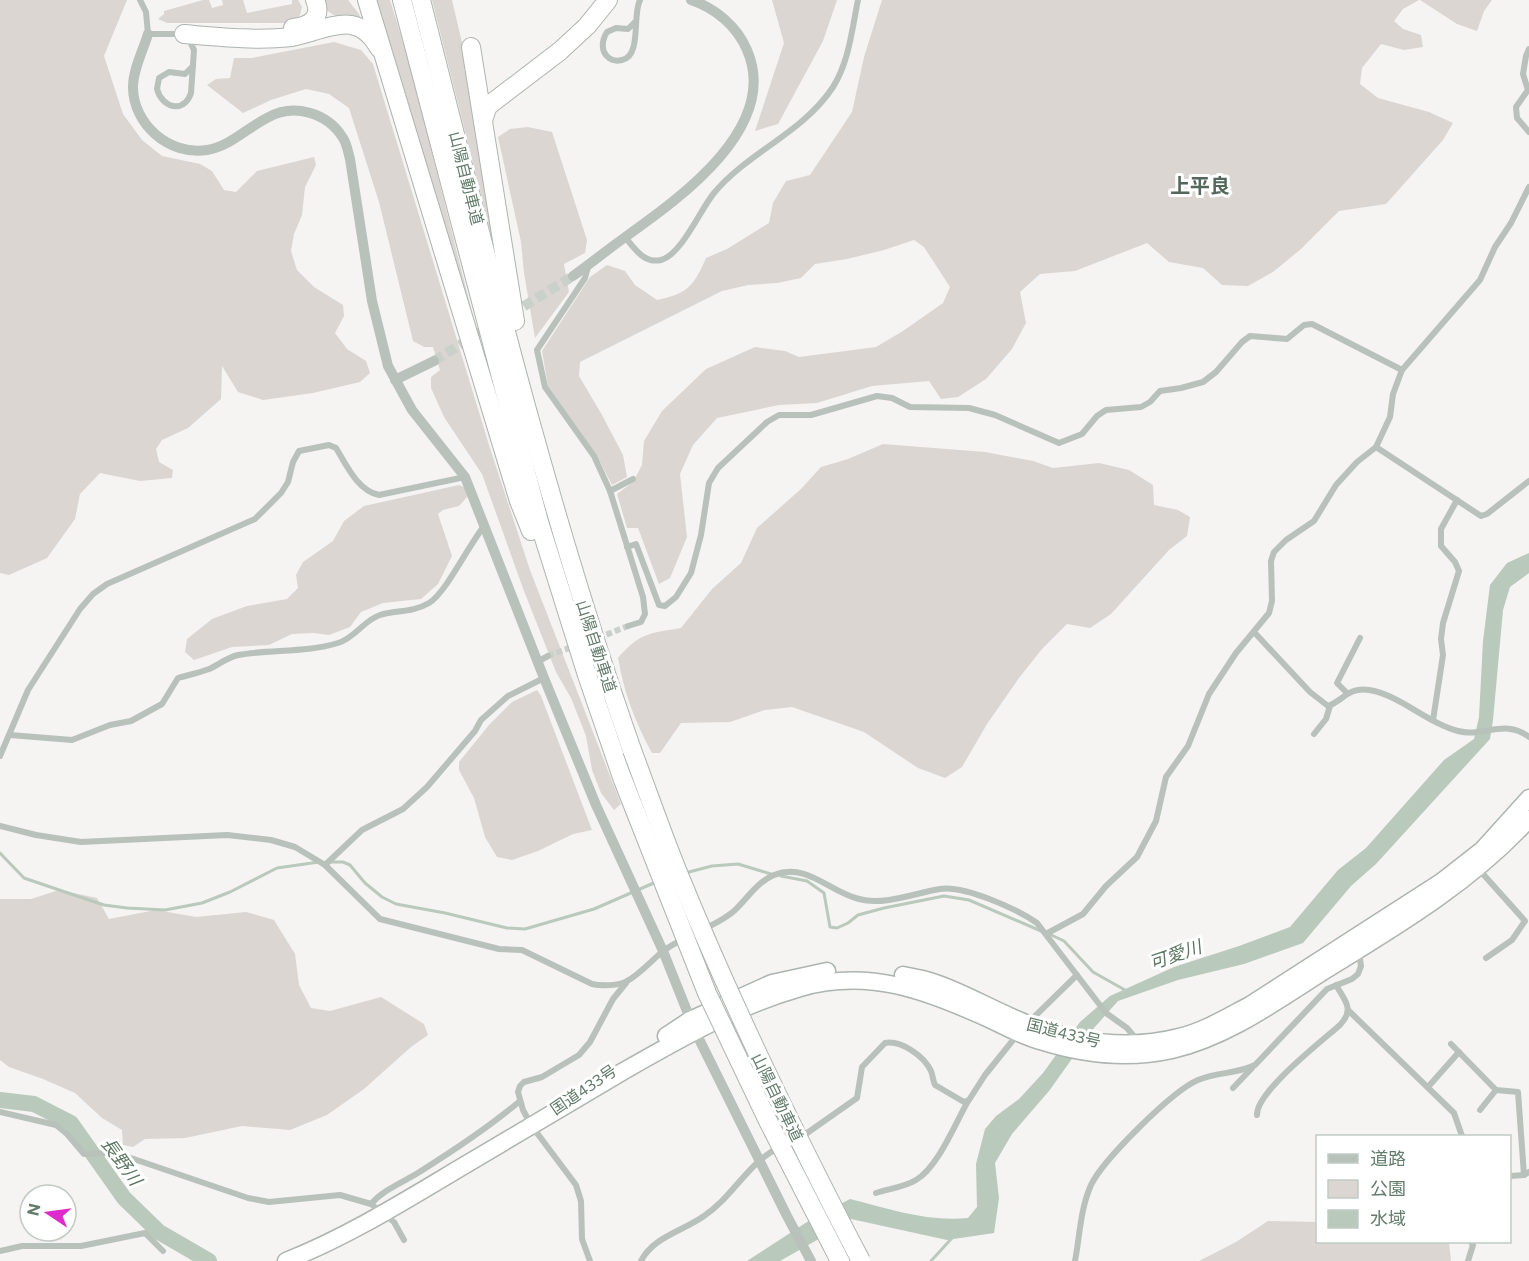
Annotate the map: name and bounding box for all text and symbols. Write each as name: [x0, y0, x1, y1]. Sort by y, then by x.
street label: 山陽自動車道: [446, 129, 488, 227]
district label: 上平良: [1170, 173, 1230, 197]
street label: 山陽自動車道: [573, 597, 621, 695]
water label: 可愛川: [1146, 934, 1206, 973]
street label: 国道433号: [1025, 1014, 1103, 1050]
street label: 山陽自動車道: [748, 1050, 808, 1144]
street label: 国道433号: [546, 1060, 620, 1118]
water label: 長野川: [97, 1133, 148, 1191]
legend: [1316, 1135, 1511, 1243]
text: 道路: [1370, 1147, 1406, 1169]
text: 公園: [1370, 1177, 1406, 1199]
north arrow: [18, 1183, 78, 1243]
text: N: [22, 1202, 44, 1217]
text: 水域: [1370, 1207, 1406, 1229]

